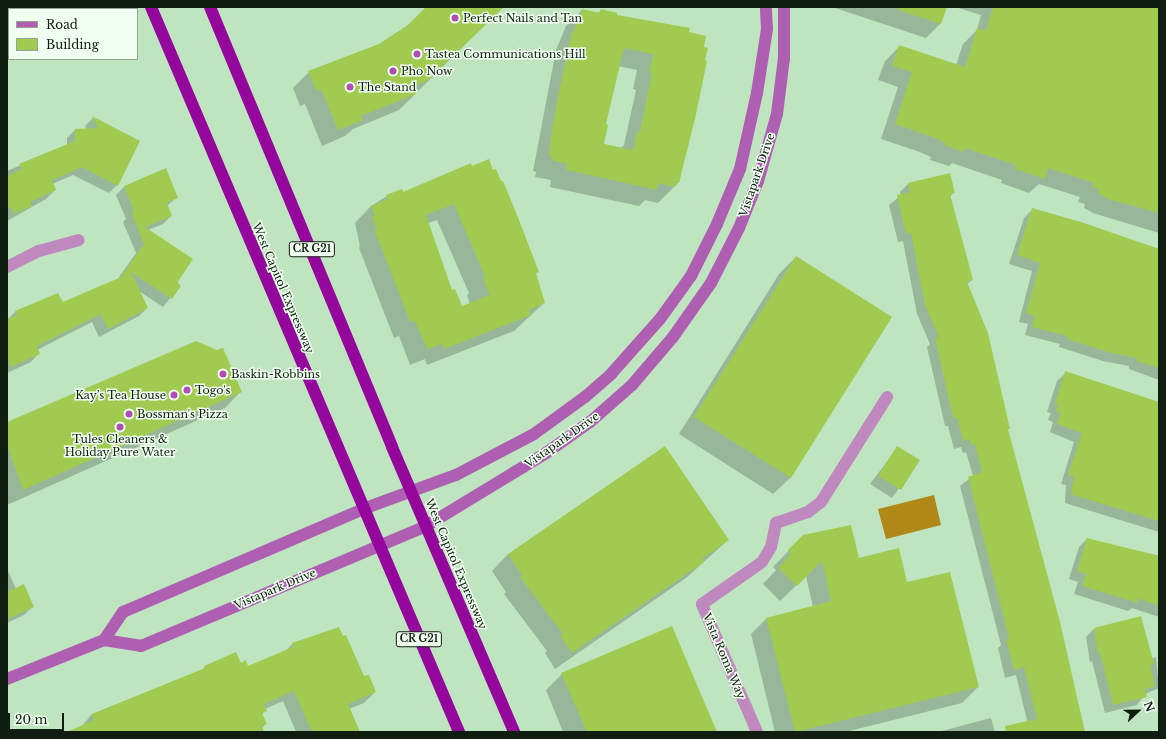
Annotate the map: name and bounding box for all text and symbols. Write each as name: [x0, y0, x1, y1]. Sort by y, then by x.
legend: [8, 8, 138, 60]
place label: Perfect Nails and Tan: [463, 11, 582, 25]
marker: Perfect Nails and Tan: [450, 13, 460, 23]
text: Road: [46, 17, 78, 32]
text: Building: [46, 37, 99, 52]
place label: Tastea Communications Hill: [425, 47, 586, 61]
marker: Tastea Communications Hill: [412, 49, 422, 59]
place label: Pho Now: [401, 64, 452, 78]
marker: Pho Now: [388, 66, 398, 76]
place label: The Stand: [358, 80, 416, 94]
marker: The Stand: [345, 82, 355, 92]
street label: Vistapark Drive: [736, 131, 778, 219]
street label: West Capitol Expressway: [249, 221, 317, 355]
road number: CR G21: [288, 241, 336, 257]
place label: Baskin-Robbins: [231, 367, 320, 381]
marker: Baskin-Robbins: [218, 369, 228, 379]
place label: Togo's: [195, 383, 231, 397]
marker: Togo's: [182, 385, 192, 395]
place label: Kay’s Tea House: [75, 388, 166, 402]
marker: Kay’s Tea House: [169, 390, 179, 400]
place label: Bossman's Pizza: [137, 407, 228, 421]
marker: Bossman's Pizza: [124, 409, 134, 419]
street label: Vistapark Drive: [522, 409, 602, 471]
marker: Tules Cleaners & Holiday Pure Water: [115, 422, 125, 432]
place label: Tules Cleaners & Holiday Pure Water: [64, 433, 176, 459]
street label: West Capitol Expressway: [422, 497, 490, 631]
street label: Vistapark Drive: [232, 566, 318, 612]
street label: Vista Roma Way: [700, 611, 748, 701]
road number: CR G21: [395, 631, 443, 647]
north arrow: [1118, 691, 1158, 731]
text: N: [1141, 699, 1158, 714]
scale bar: [10, 705, 66, 731]
text: 20 m: [15, 712, 47, 727]

